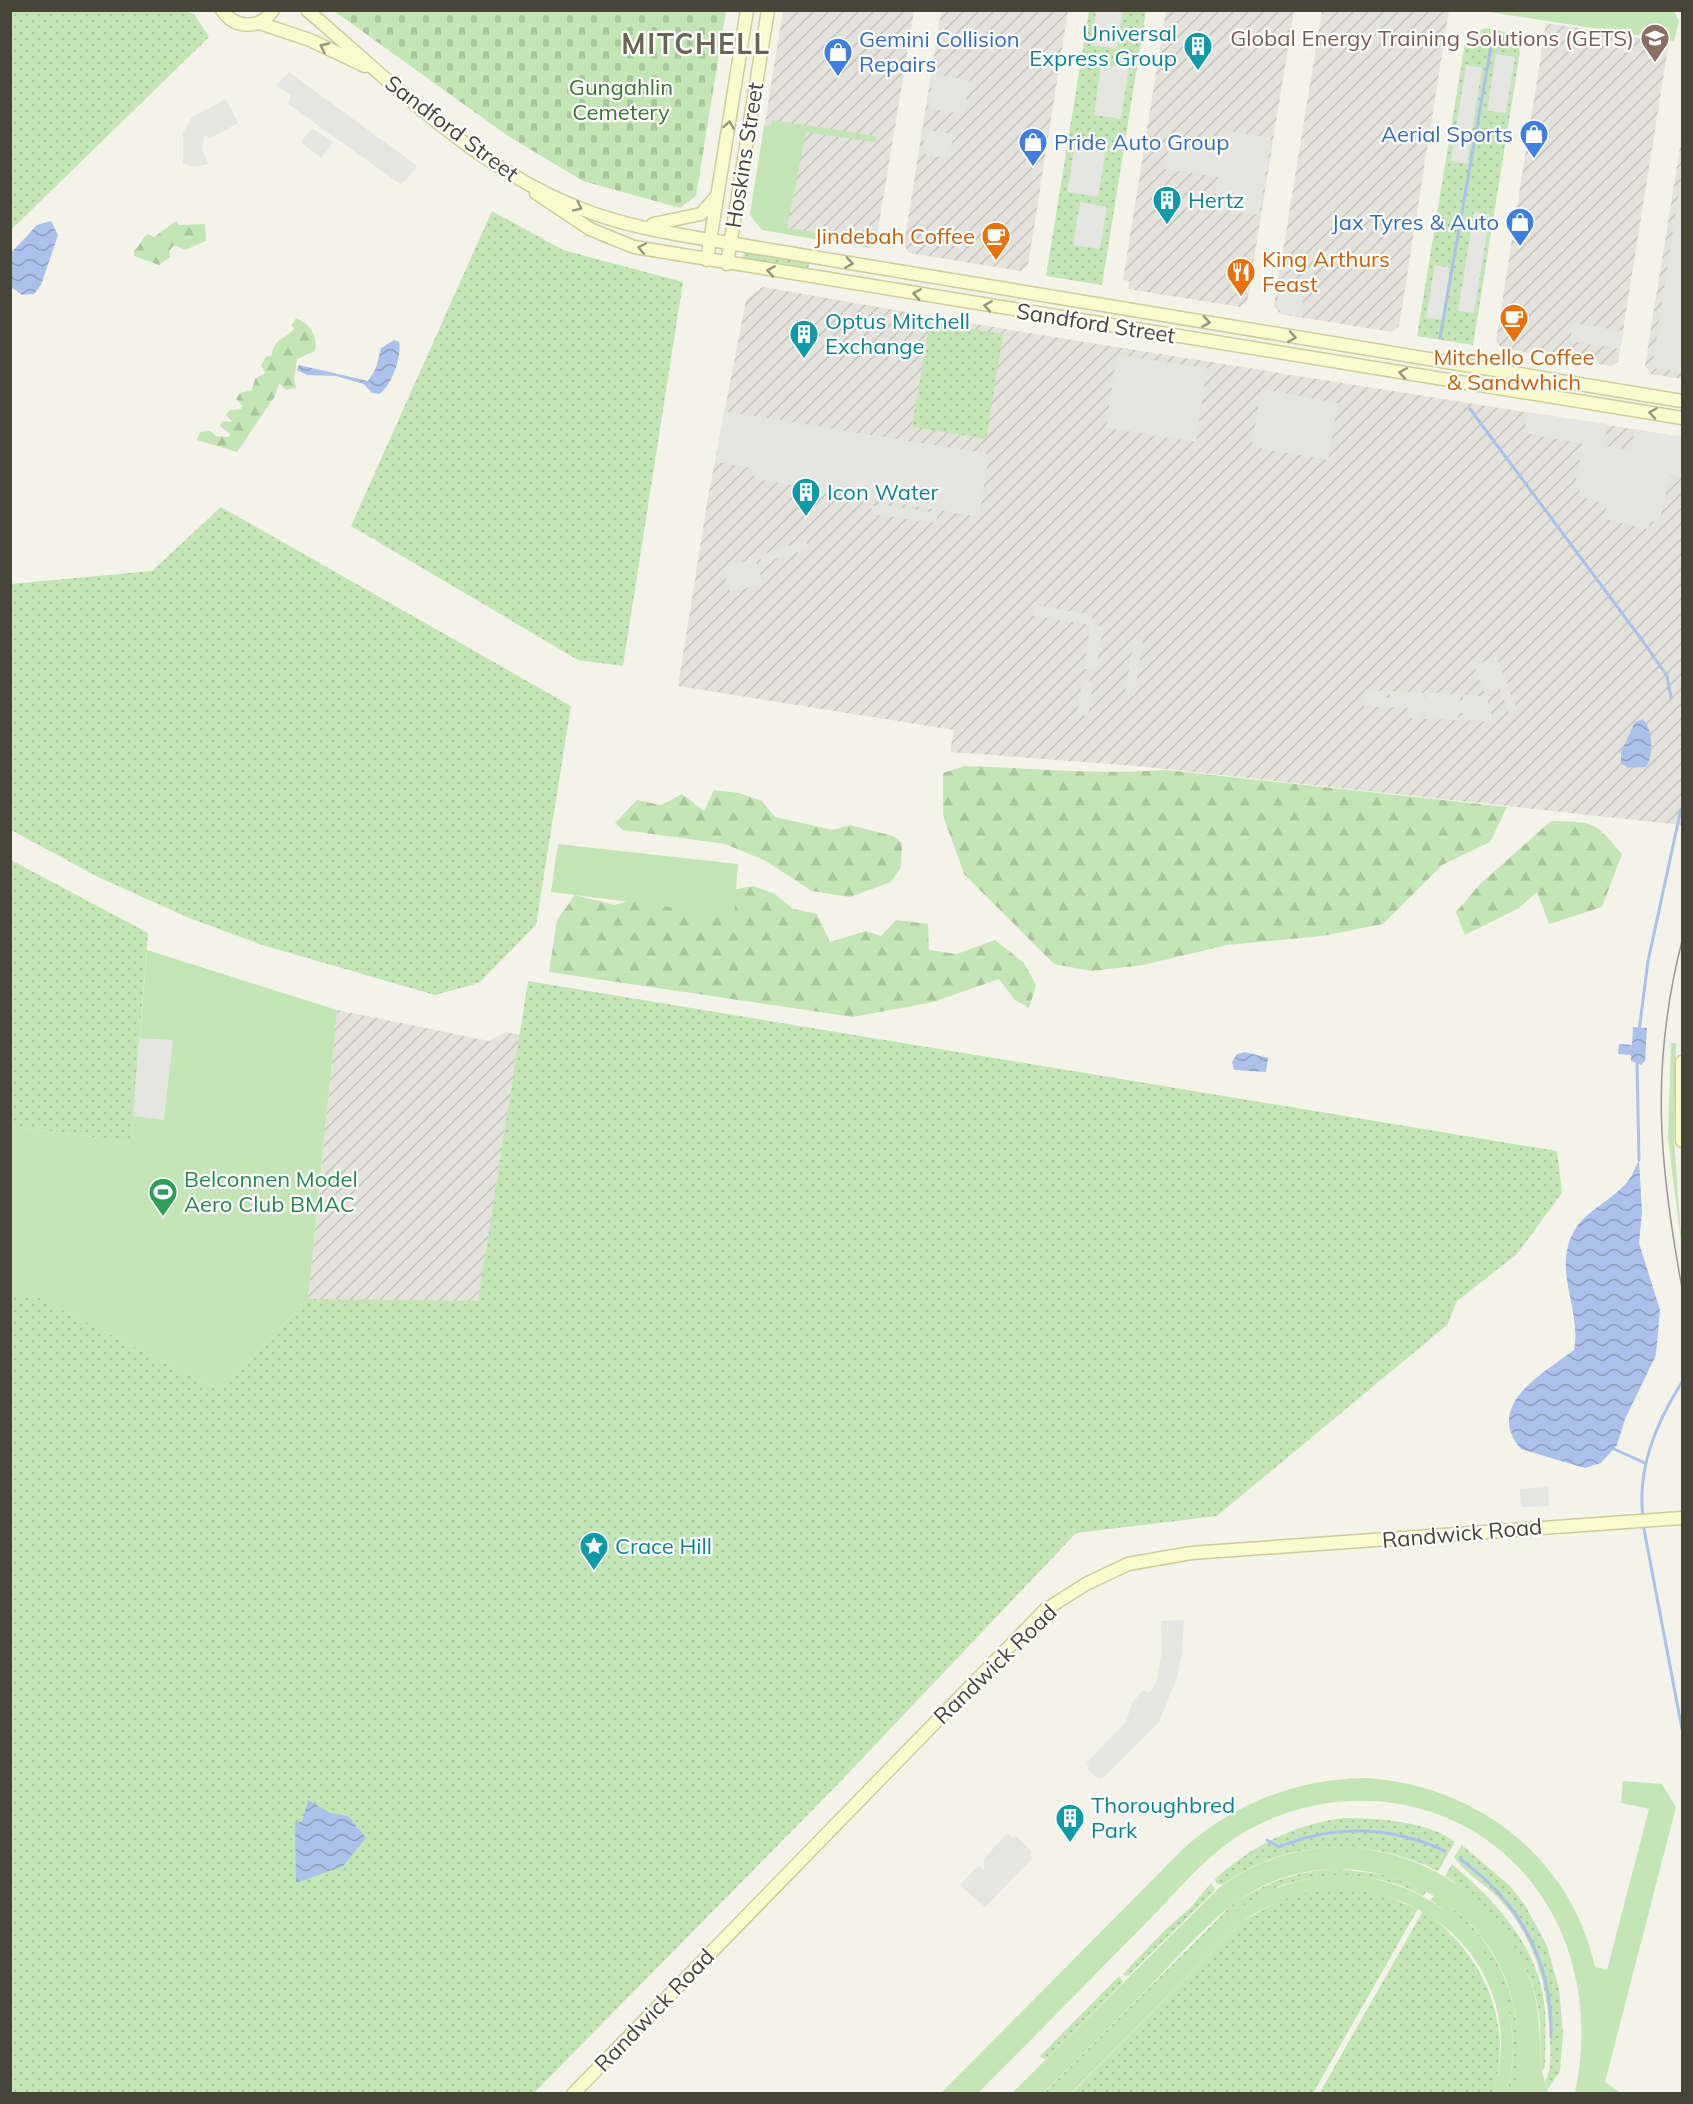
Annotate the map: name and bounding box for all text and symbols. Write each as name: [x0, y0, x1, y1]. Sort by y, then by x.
place label: Universal Express Group: [1029, 19, 1177, 72]
school or university icon: Global Energy Training Solutions (GETS): [1639, 22, 1671, 64]
place label: Global Energy Training Solutions (GETS): [1230, 24, 1634, 52]
place label: Gemini Collision Repairs: [859, 25, 1020, 78]
district label: MITCHELL: [621, 26, 771, 61]
building icon: Universal Express Group: [1182, 30, 1214, 72]
shop icon: Gemini Collision Repairs: [822, 36, 854, 78]
one-way arrow: [320, 42, 331, 54]
street label: Sandford Street: [380, 69, 525, 188]
park label: Gungahlin Cemetery: [569, 73, 673, 126]
street label: Hoskins Street: [719, 80, 769, 230]
shop icon: Aerial Sports: [1518, 118, 1550, 160]
place label: Aerial Sports: [1381, 120, 1513, 148]
one-way arrow: [722, 121, 734, 130]
shop icon: Pride Auto Group: [1017, 126, 1049, 168]
place label: Pride Auto Group: [1054, 128, 1229, 156]
building icon: Hertz: [1151, 184, 1183, 226]
place label: Hertz: [1188, 186, 1245, 214]
one-way arrow: [571, 200, 582, 212]
shop icon: Jax Tyres & Auto: [1504, 206, 1536, 248]
place label: Jax Tyres & Auto: [1332, 208, 1499, 236]
cafe icon: Jindebah Coffee: [980, 220, 1012, 262]
place label: Jindebah Coffee: [815, 222, 975, 250]
one-way arrow: [637, 242, 647, 255]
place label: King Arthurs Feast: [1262, 245, 1390, 298]
one-way arrow: [844, 256, 854, 269]
restaurant icon: King Arthurs Feast: [1225, 256, 1257, 298]
one-way arrow: [767, 265, 777, 278]
one-way arrow: [912, 289, 921, 301]
street label: Sandford Street: [1015, 297, 1178, 349]
one-way arrow: [984, 300, 994, 313]
cafe icon: Mitchello Coffee & Sandwhich: [1498, 302, 1530, 344]
place label: Optus Mitchell Exchange: [825, 307, 970, 360]
one-way arrow: [1202, 316, 1211, 328]
building icon: Optus Mitchell Exchange: [788, 318, 820, 360]
one-way arrow: [1287, 330, 1296, 342]
place label: Mitchello Coffee & Sandwhich: [1433, 343, 1595, 396]
one-way arrow: [1398, 367, 1408, 380]
one-way arrow: [1648, 408, 1657, 420]
building icon: Icon Water: [790, 476, 822, 518]
place label: Icon Water: [827, 478, 939, 506]
place label: Belconnen Model Aero Club BMAC: [184, 1165, 358, 1218]
sports icon: Belconnen Model Aero Club BMAC: [147, 1176, 179, 1218]
street label: Randwick Road: [1381, 1512, 1543, 1554]
place icon: Crace Hill: [578, 1530, 610, 1572]
place label: Crace Hill: [615, 1532, 712, 1560]
street label: Randwick Road: [927, 1598, 1063, 1730]
place label: Thoroughbred Park: [1091, 1791, 1235, 1844]
building icon: Thoroughbred Park: [1054, 1802, 1086, 1844]
street label: Randwick Road: [588, 1942, 720, 2078]

